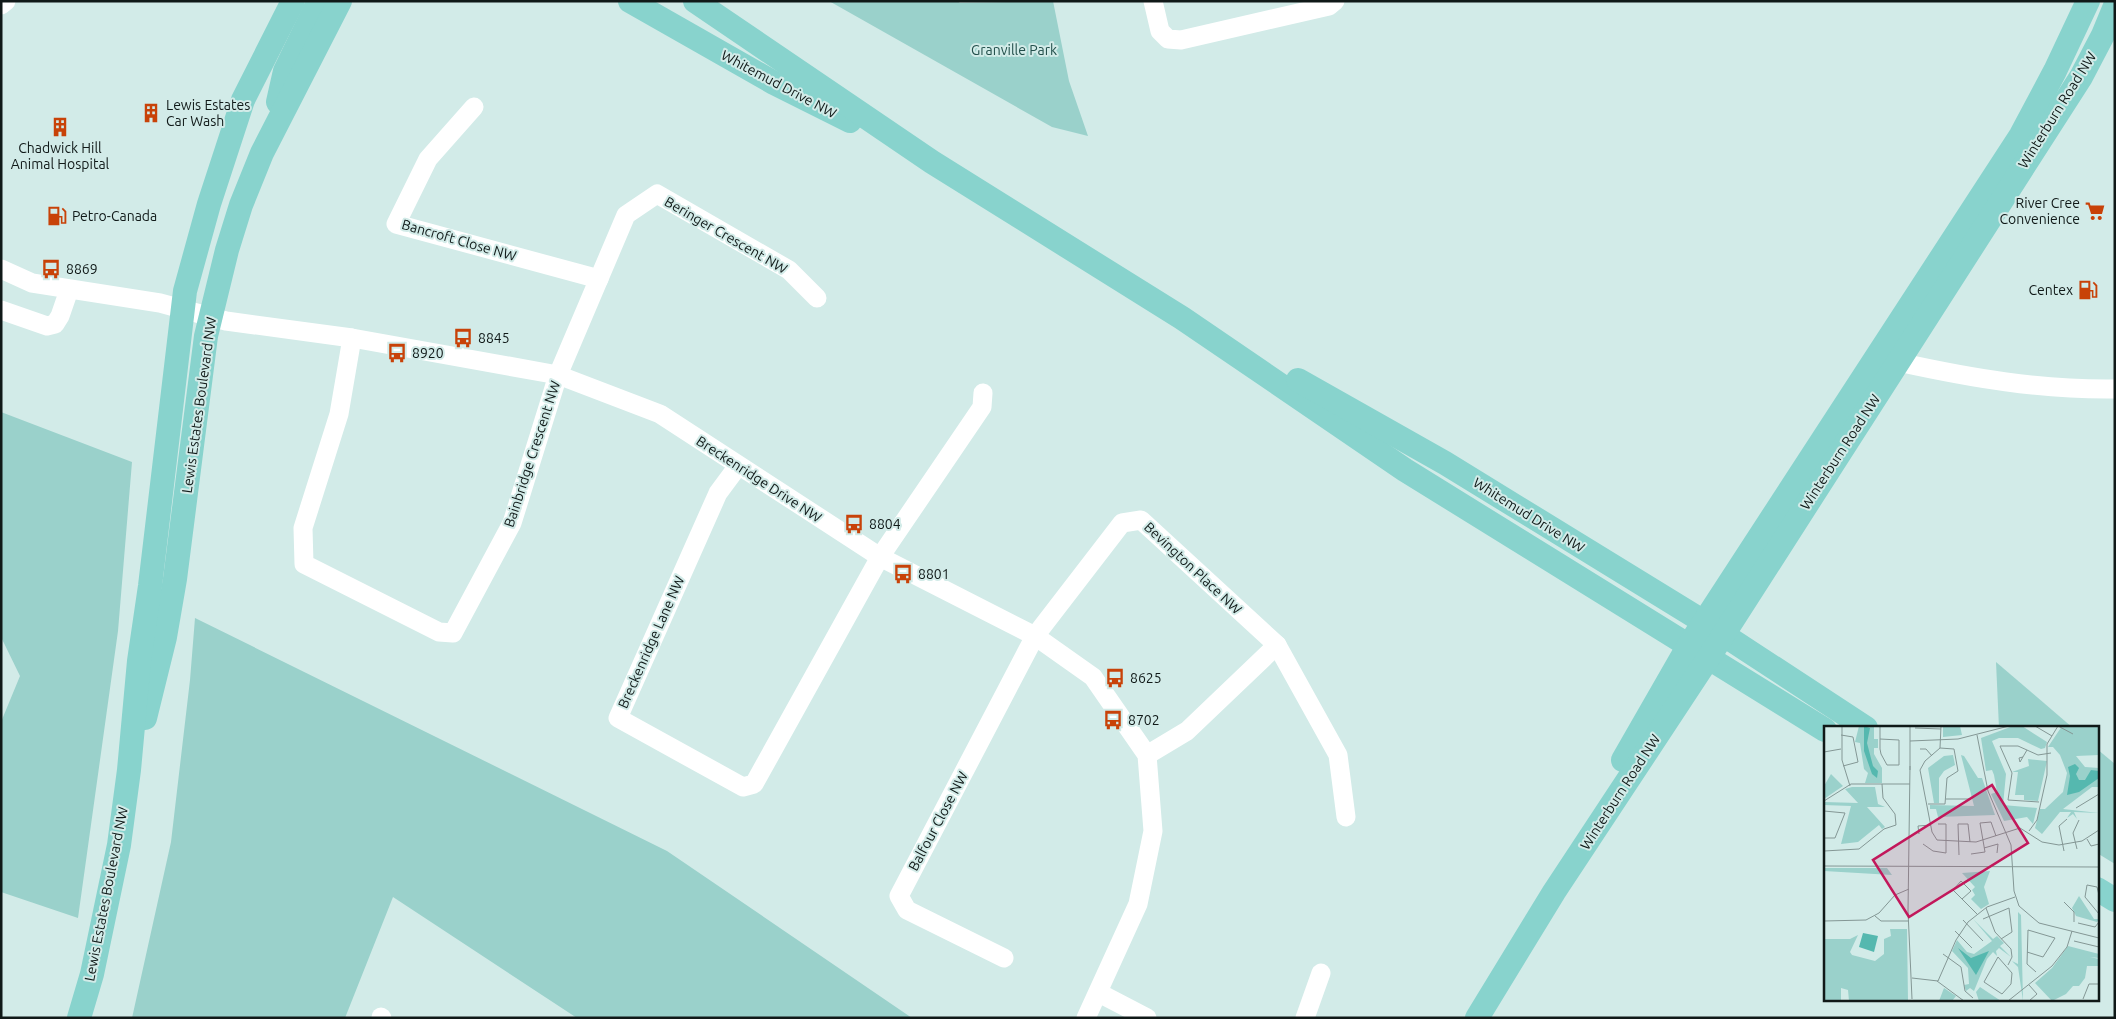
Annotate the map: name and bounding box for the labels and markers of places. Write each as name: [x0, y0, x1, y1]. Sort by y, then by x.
place label: Lewis Estates Car Wash: [166, 97, 250, 129]
building icon: Lewis Estates Car Wash: [140, 102, 162, 124]
building icon: Chadwick Hill Animal Hospital: [49, 116, 71, 138]
place label: Chadwick Hill Animal Hospital: [11, 140, 110, 172]
place label: River Cree Convenience: [1999, 195, 2080, 227]
supermarket icon: River Cree Convenience: [2084, 200, 2106, 222]
fuel station icon: Petro-Canada: [46, 205, 68, 227]
place label: Petro-Canada: [72, 208, 157, 224]
bus stop icon: 8869: [40, 258, 62, 280]
place label: 8869: [66, 261, 98, 277]
fuel station icon: Centex: [2077, 279, 2099, 301]
place label: Centex: [2028, 282, 2073, 298]
bus stop icon: 8845: [452, 327, 474, 349]
place label: 8845: [478, 330, 510, 346]
bus stop icon: 8920: [386, 342, 408, 364]
place label: 8920: [412, 345, 444, 361]
bus stop icon: 8804: [843, 513, 865, 535]
place label: 8804: [869, 516, 901, 532]
bus stop icon: 8801: [892, 563, 914, 585]
place label: 8801: [918, 566, 950, 582]
bus stop icon: 8625: [1104, 667, 1126, 689]
place label: 8625: [1130, 670, 1162, 686]
bus stop icon: 8702: [1102, 709, 1124, 731]
place label: 8702: [1128, 712, 1160, 728]

